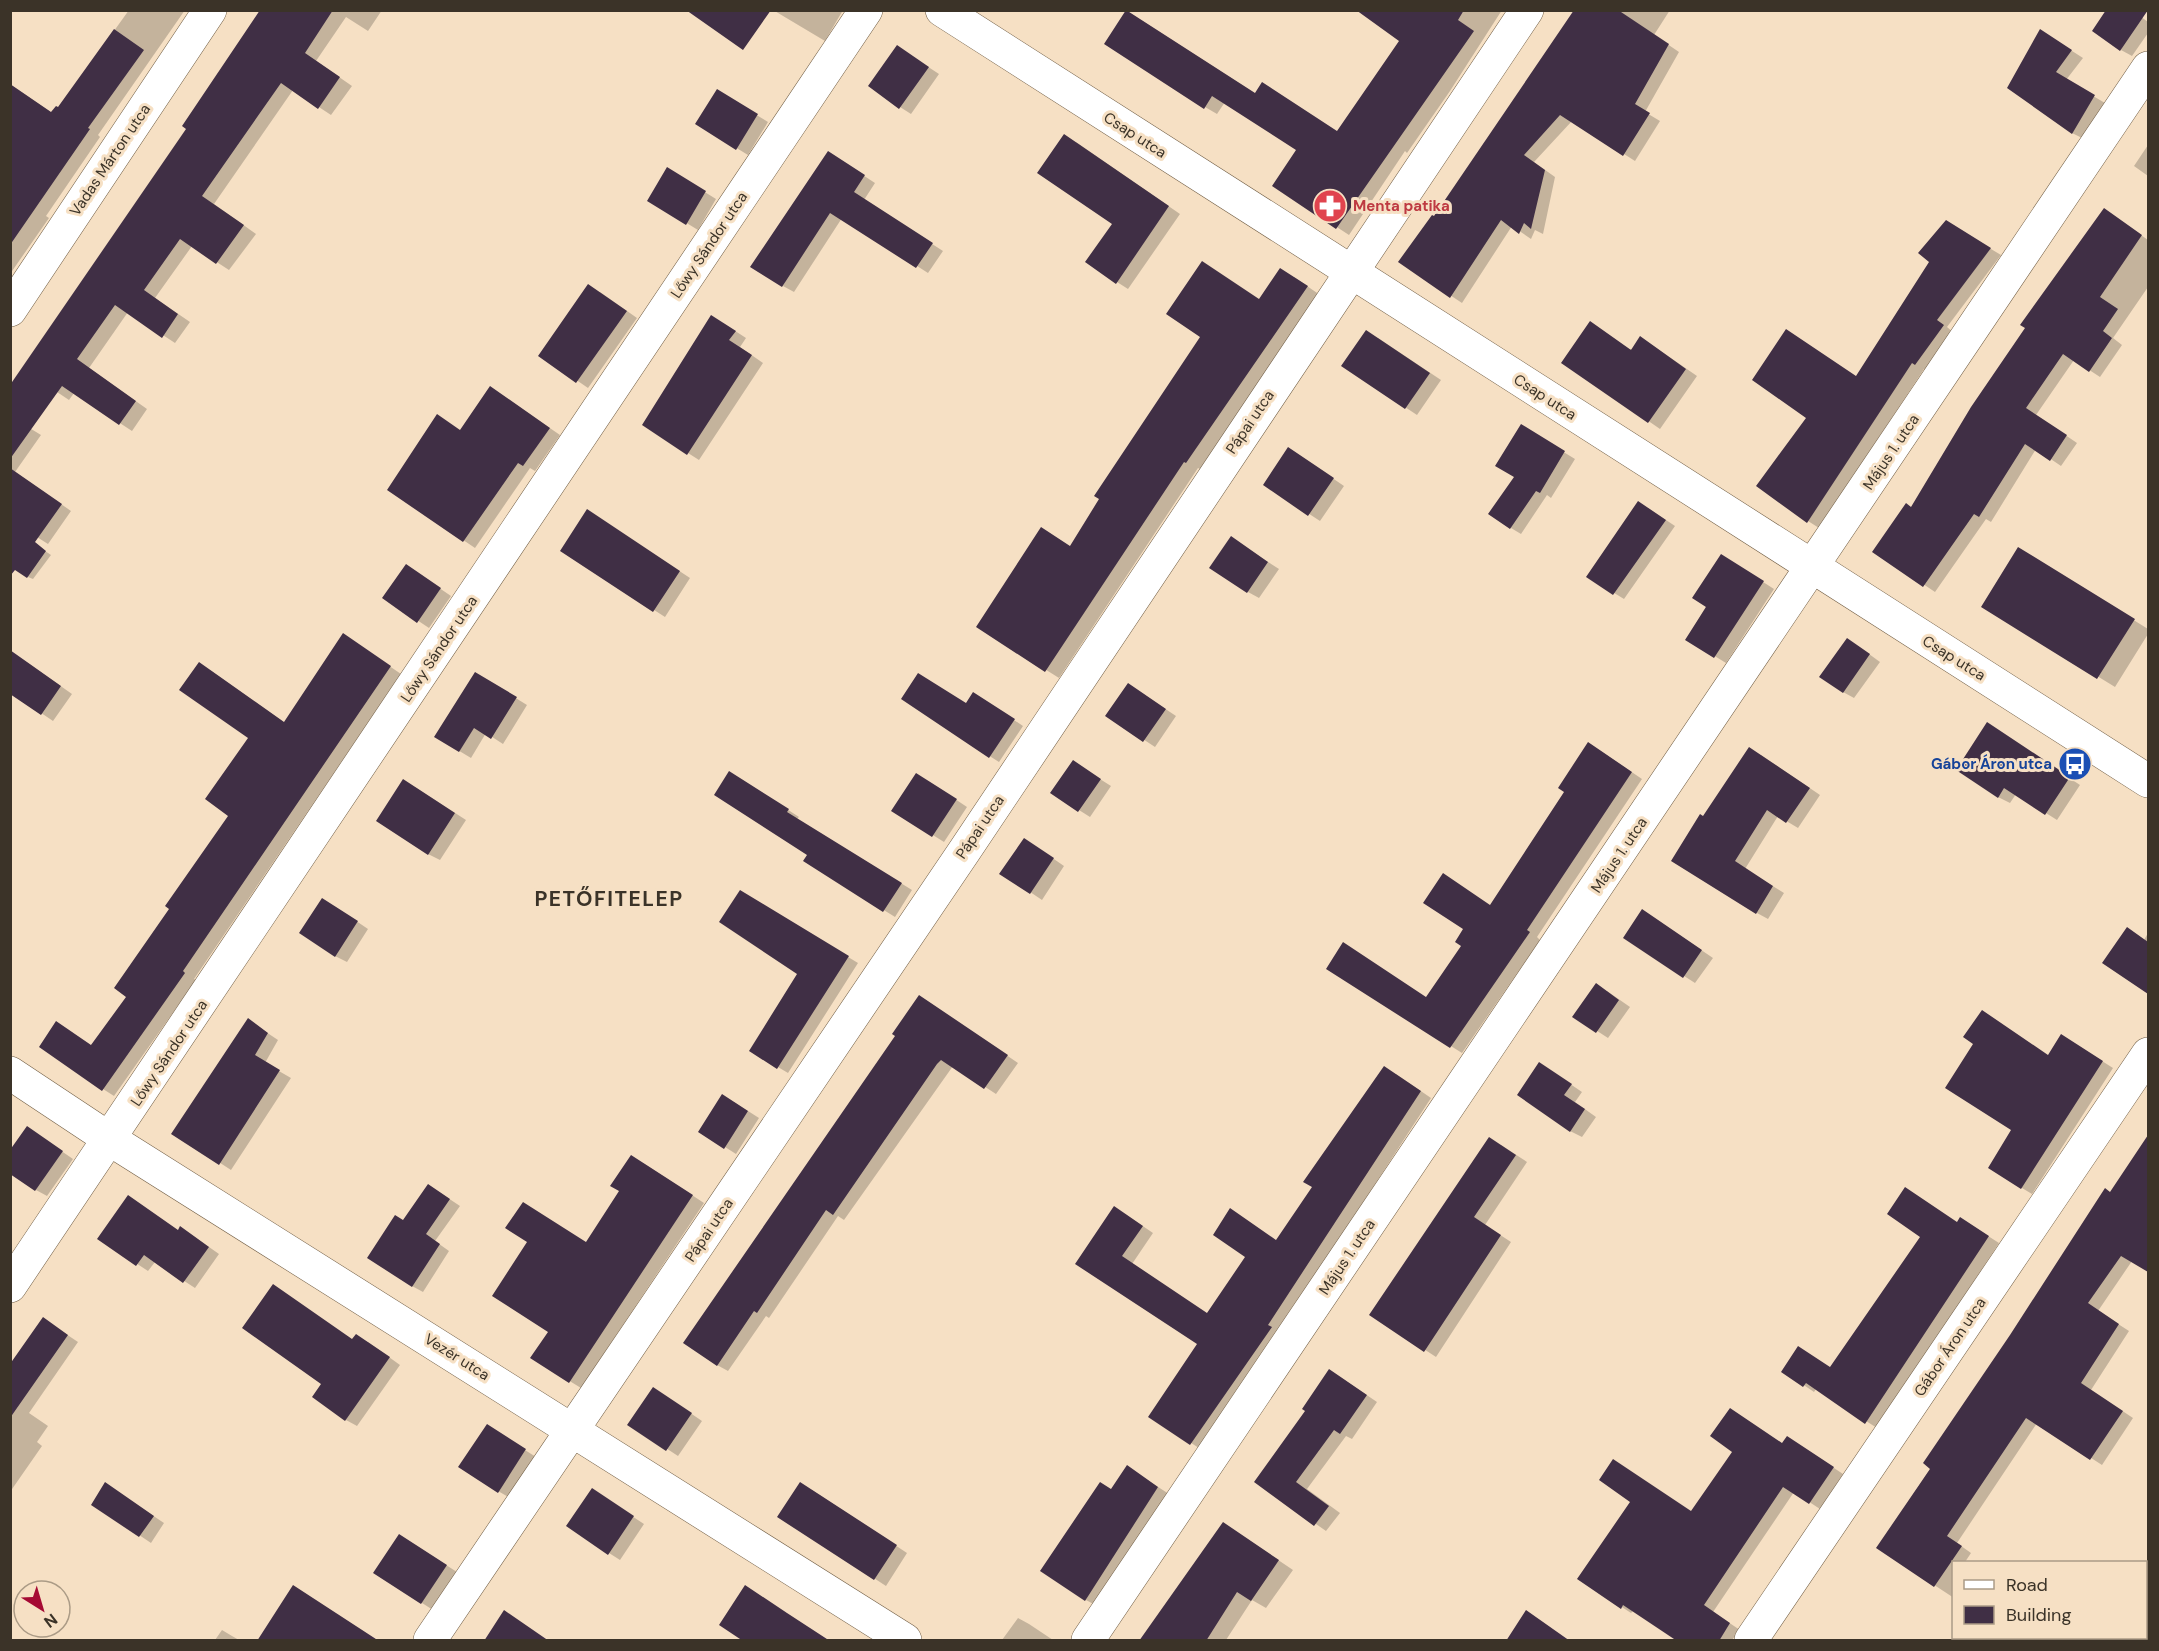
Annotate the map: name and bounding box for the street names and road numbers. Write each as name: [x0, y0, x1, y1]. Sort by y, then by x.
street label: Vadas Márton utca: [65, 100, 155, 220]
street label: Csap utca: [1100, 107, 1170, 163]
street label: Lőwy Sándor utca: [666, 188, 752, 302]
street label: Csap utca: [1510, 369, 1580, 425]
street label: Pápai utca: [1221, 386, 1279, 458]
street label: Május 1. utca: [1858, 410, 1924, 494]
street label: Lőwy Sándor utca: [396, 592, 482, 706]
street label: Csap utca: [1919, 631, 1989, 685]
street label: Pápai utca: [951, 791, 1009, 863]
street label: Május 1. utca: [1586, 813, 1652, 897]
street label: Lőwy Sándor utca: [126, 996, 212, 1110]
street label: Pápai utca: [680, 1194, 738, 1266]
street label: Május 1. utca: [1314, 1215, 1380, 1299]
street label: Gábor Áron utca: [1910, 1294, 1990, 1400]
street label: Vezér utca: [421, 1329, 493, 1385]

